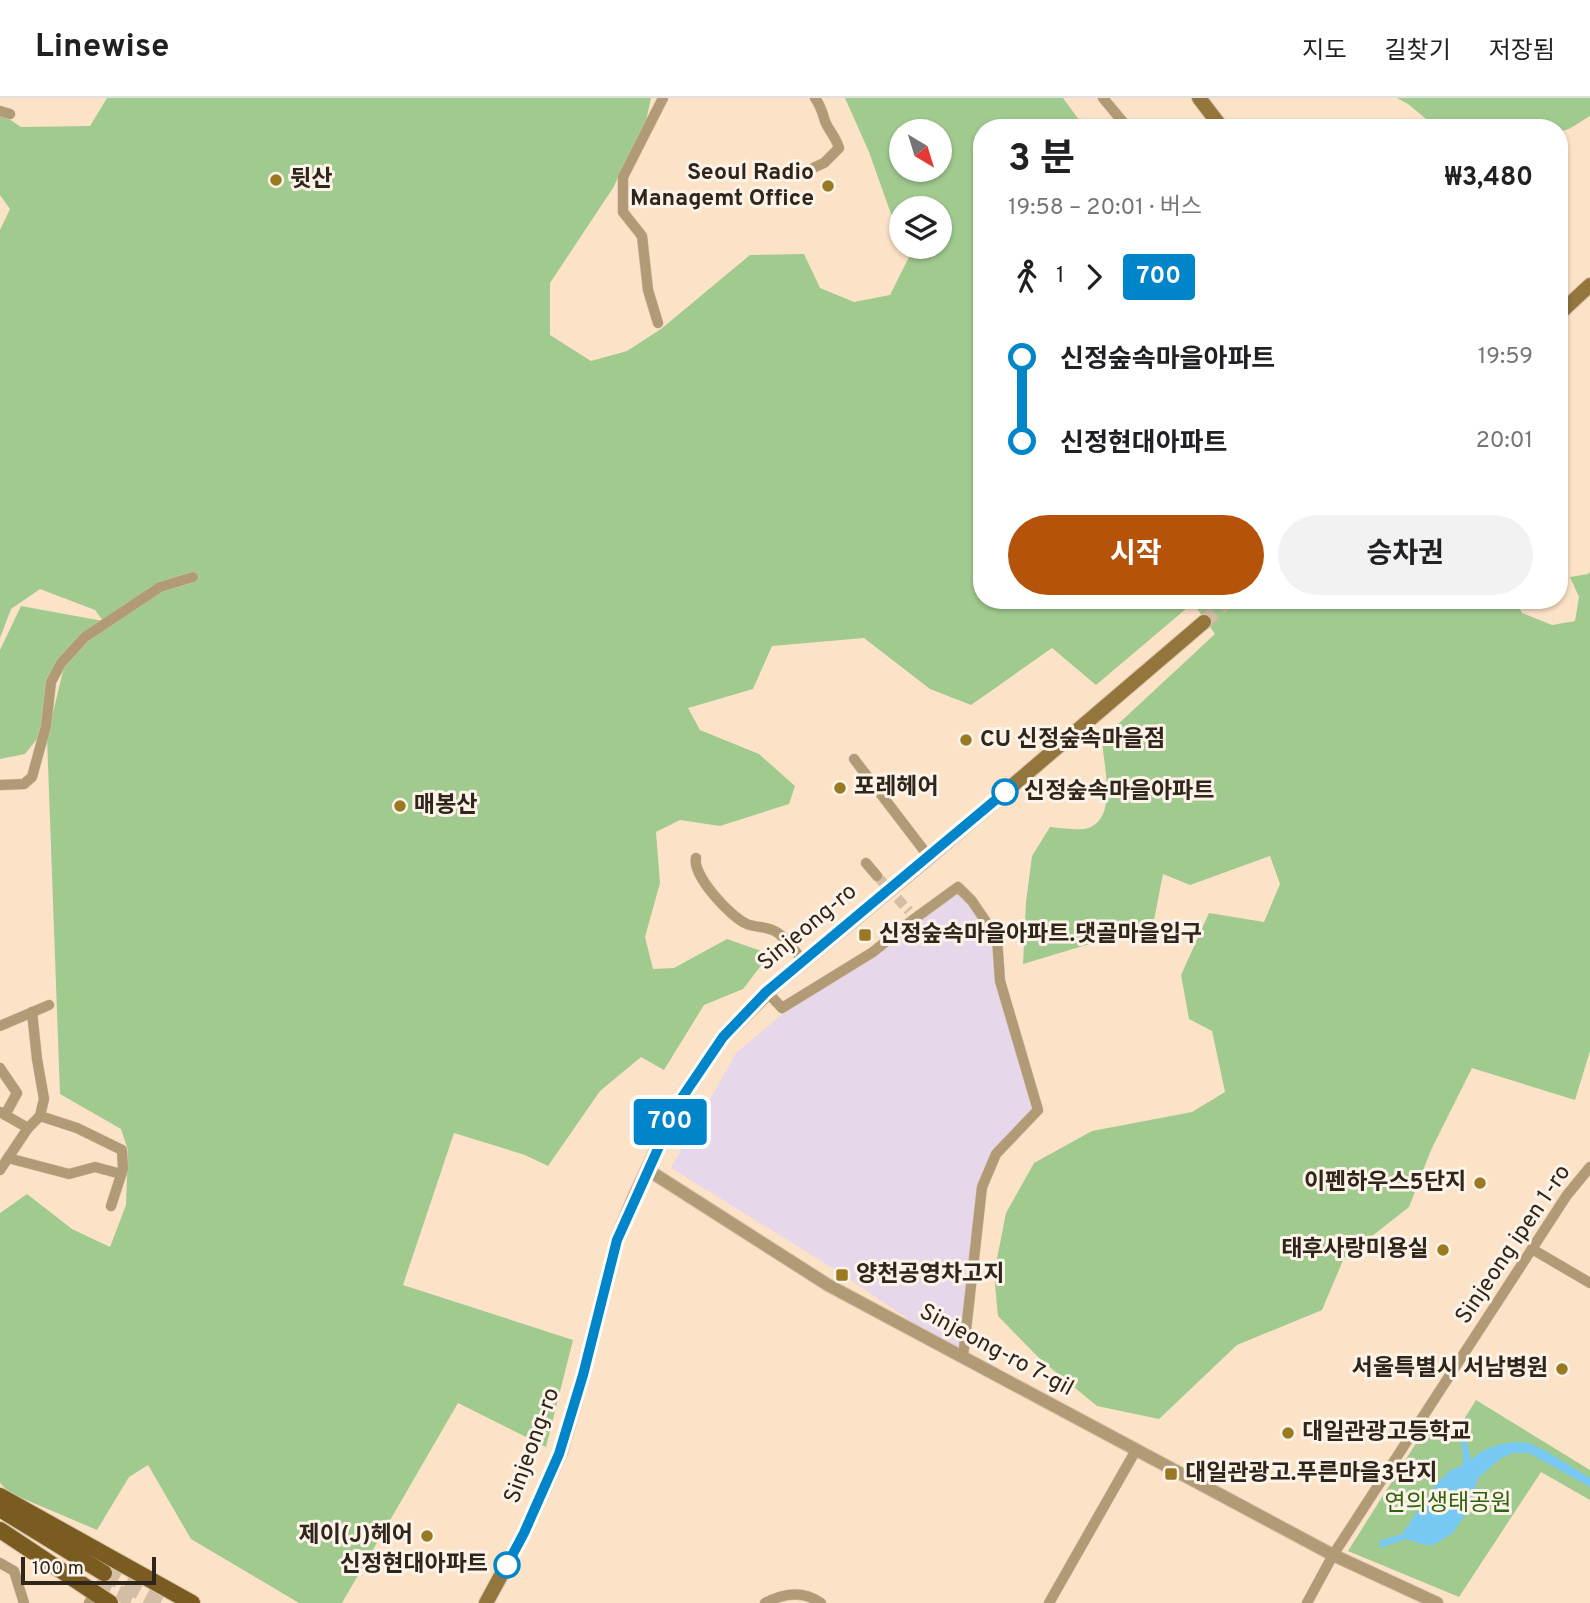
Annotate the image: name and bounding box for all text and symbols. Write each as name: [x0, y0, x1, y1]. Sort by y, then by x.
text: Linewise: [35, 27, 169, 69]
text: 지도: [1302, 37, 1347, 67]
text: 길찾기: [1385, 37, 1451, 67]
text: 저장됨: [1489, 37, 1555, 67]
north arrow: [889, 119, 952, 182]
map controls: [889, 119, 952, 259]
text: 3 분: [1008, 136, 1075, 185]
place label: Seoul Radio Managemt Office: [630, 159, 814, 214]
text: ₩3,480: [1445, 162, 1533, 195]
place label: 뒷산: [290, 166, 332, 195]
marker: 뒷산: [268, 172, 284, 188]
marker: Seoul Radio Managemt Office: [820, 178, 836, 194]
text: 19:58 – 20:01 · 버스: [1008, 194, 1202, 223]
button: layers: [889, 196, 952, 259]
icon: walk: [1008, 258, 1046, 296]
icon: forward: [1075, 258, 1113, 296]
text: 1: [1056, 262, 1065, 291]
text: 700: [1137, 262, 1181, 292]
text: 19:59: [1478, 343, 1533, 372]
text: 신정숲속마을아파트: [1060, 344, 1275, 377]
text: 20:01: [1476, 427, 1533, 456]
text: 신정현대아파트: [1060, 428, 1227, 461]
button: 시작: [1008, 515, 1264, 595]
button: 승차권: [1278, 515, 1533, 595]
place label: CU 신정숲속마을점: [980, 726, 1165, 755]
marker: CU 신정숲속마을점: [958, 732, 974, 748]
place label: 포레헤어: [854, 774, 939, 803]
place label: 신정숲속마을아파트: [1024, 778, 1214, 807]
marker: 신정숲속마을아파트: [992, 779, 1018, 805]
marker: 포레헤어: [832, 780, 848, 796]
place label: 매봉산: [414, 792, 477, 821]
marker: 매봉산: [392, 798, 408, 814]
street label: Sinjeong-ro: [752, 878, 864, 978]
place label: 신정숲속마을아파트.댓골마을입구: [879, 921, 1202, 950]
marker: 신정숲속마을아파트.댓골마을입구: [857, 927, 873, 943]
line badge: 700: [630, 1099, 710, 1145]
text: 700: [648, 1107, 692, 1137]
street label: Sinjeong ipen 1-ro: [1450, 1160, 1578, 1330]
place label: 이펜하우스5단지: [1304, 1169, 1466, 1198]
marker: 이펜하우스5단지: [1472, 1175, 1488, 1191]
place label: 태후사랑미용실: [1281, 1236, 1429, 1265]
marker: 태후사랑미용실: [1435, 1242, 1451, 1258]
place label: 양천공영차고지: [856, 1261, 1004, 1290]
marker: 양천공영차고지: [834, 1267, 850, 1283]
street label: Sinjeong-ro 7-gil: [914, 1298, 1078, 1404]
place label: 서울특별시 서남병원: [1352, 1355, 1548, 1384]
marker: 서울특별시 서남병원: [1554, 1361, 1570, 1377]
street label: Sinjeong-ro: [499, 1384, 567, 1508]
place label: 대일관광고등학교: [1302, 1419, 1471, 1448]
marker: 대일관광고등학교: [1280, 1425, 1296, 1441]
place label: 대일관광고.푸른마을3단지: [1185, 1460, 1437, 1489]
marker: 대일관광고.푸른마을3단지: [1163, 1466, 1179, 1482]
park label: 연의생태공원: [1385, 1490, 1511, 1519]
place label: 제이(J)헤어: [298, 1522, 413, 1551]
marker: 제이(J)헤어: [419, 1528, 435, 1544]
place label: 신정현대아파트: [340, 1551, 488, 1580]
marker: 신정현대아파트: [494, 1552, 520, 1578]
scale bar: [21, 1554, 156, 1586]
text: 100 m: [32, 1557, 84, 1581]

